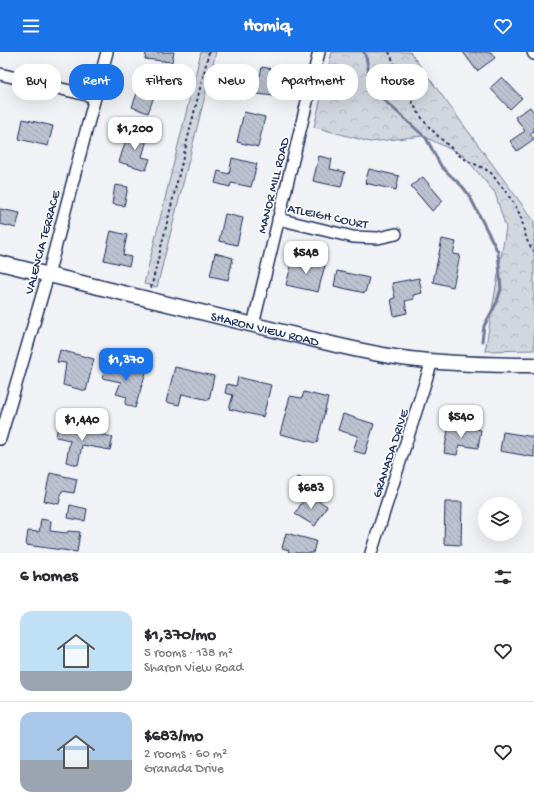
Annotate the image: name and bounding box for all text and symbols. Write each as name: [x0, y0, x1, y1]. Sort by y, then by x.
icon: menu: [20, 15, 42, 37]
icon: heart: [492, 15, 514, 37]
text: Homiq: [243, 16, 291, 37]
chip: Buy: [12, 64, 61, 100]
chip: Rent: [69, 64, 124, 100]
chip: Filters: [132, 64, 196, 100]
chip: New: [204, 64, 259, 100]
chip: Apartment: [267, 64, 358, 100]
chip: House: [366, 64, 428, 100]
pin: $1,200: [102, 117, 168, 151]
text: $1,200: [117, 122, 153, 137]
street label: MANOR MILL ROAD: [255, 136, 294, 235]
street label: VALENCIA TERRACE: [22, 188, 65, 297]
street label: ATLEIGH COURT: [286, 202, 370, 233]
pin: $548: [282, 241, 330, 275]
text: $548: [293, 246, 319, 261]
street label: SHARON VIEW ROAD: [209, 310, 321, 351]
pin: $1,370: [93, 348, 159, 382]
text: $1,370: [108, 353, 144, 368]
pin: $540: [437, 405, 485, 439]
street label: GRANADA DRIVE: [370, 407, 413, 500]
pin: $1,440: [49, 408, 115, 442]
text: $540: [448, 410, 474, 425]
text: $1,440: [65, 413, 99, 428]
pin: $683: [287, 476, 335, 510]
text: $683: [298, 481, 324, 496]
map controls: [478, 497, 522, 541]
button: layers: [478, 497, 522, 541]
icon: filters: [492, 566, 514, 588]
text: 6 homes: [20, 567, 78, 587]
text: $1,370/mo: [144, 626, 216, 646]
icon: home: [52, 627, 100, 675]
icon: heart: [492, 640, 514, 662]
text: 5 rooms · 138 m²: [144, 646, 233, 661]
text: Sharon View Road: [144, 661, 243, 676]
text: $683/mo: [144, 727, 203, 747]
icon: home: [52, 728, 100, 776]
icon: heart: [492, 741, 514, 763]
text: 2 rooms · 60 m²: [144, 747, 227, 762]
text: Granada Drive: [144, 762, 224, 777]

